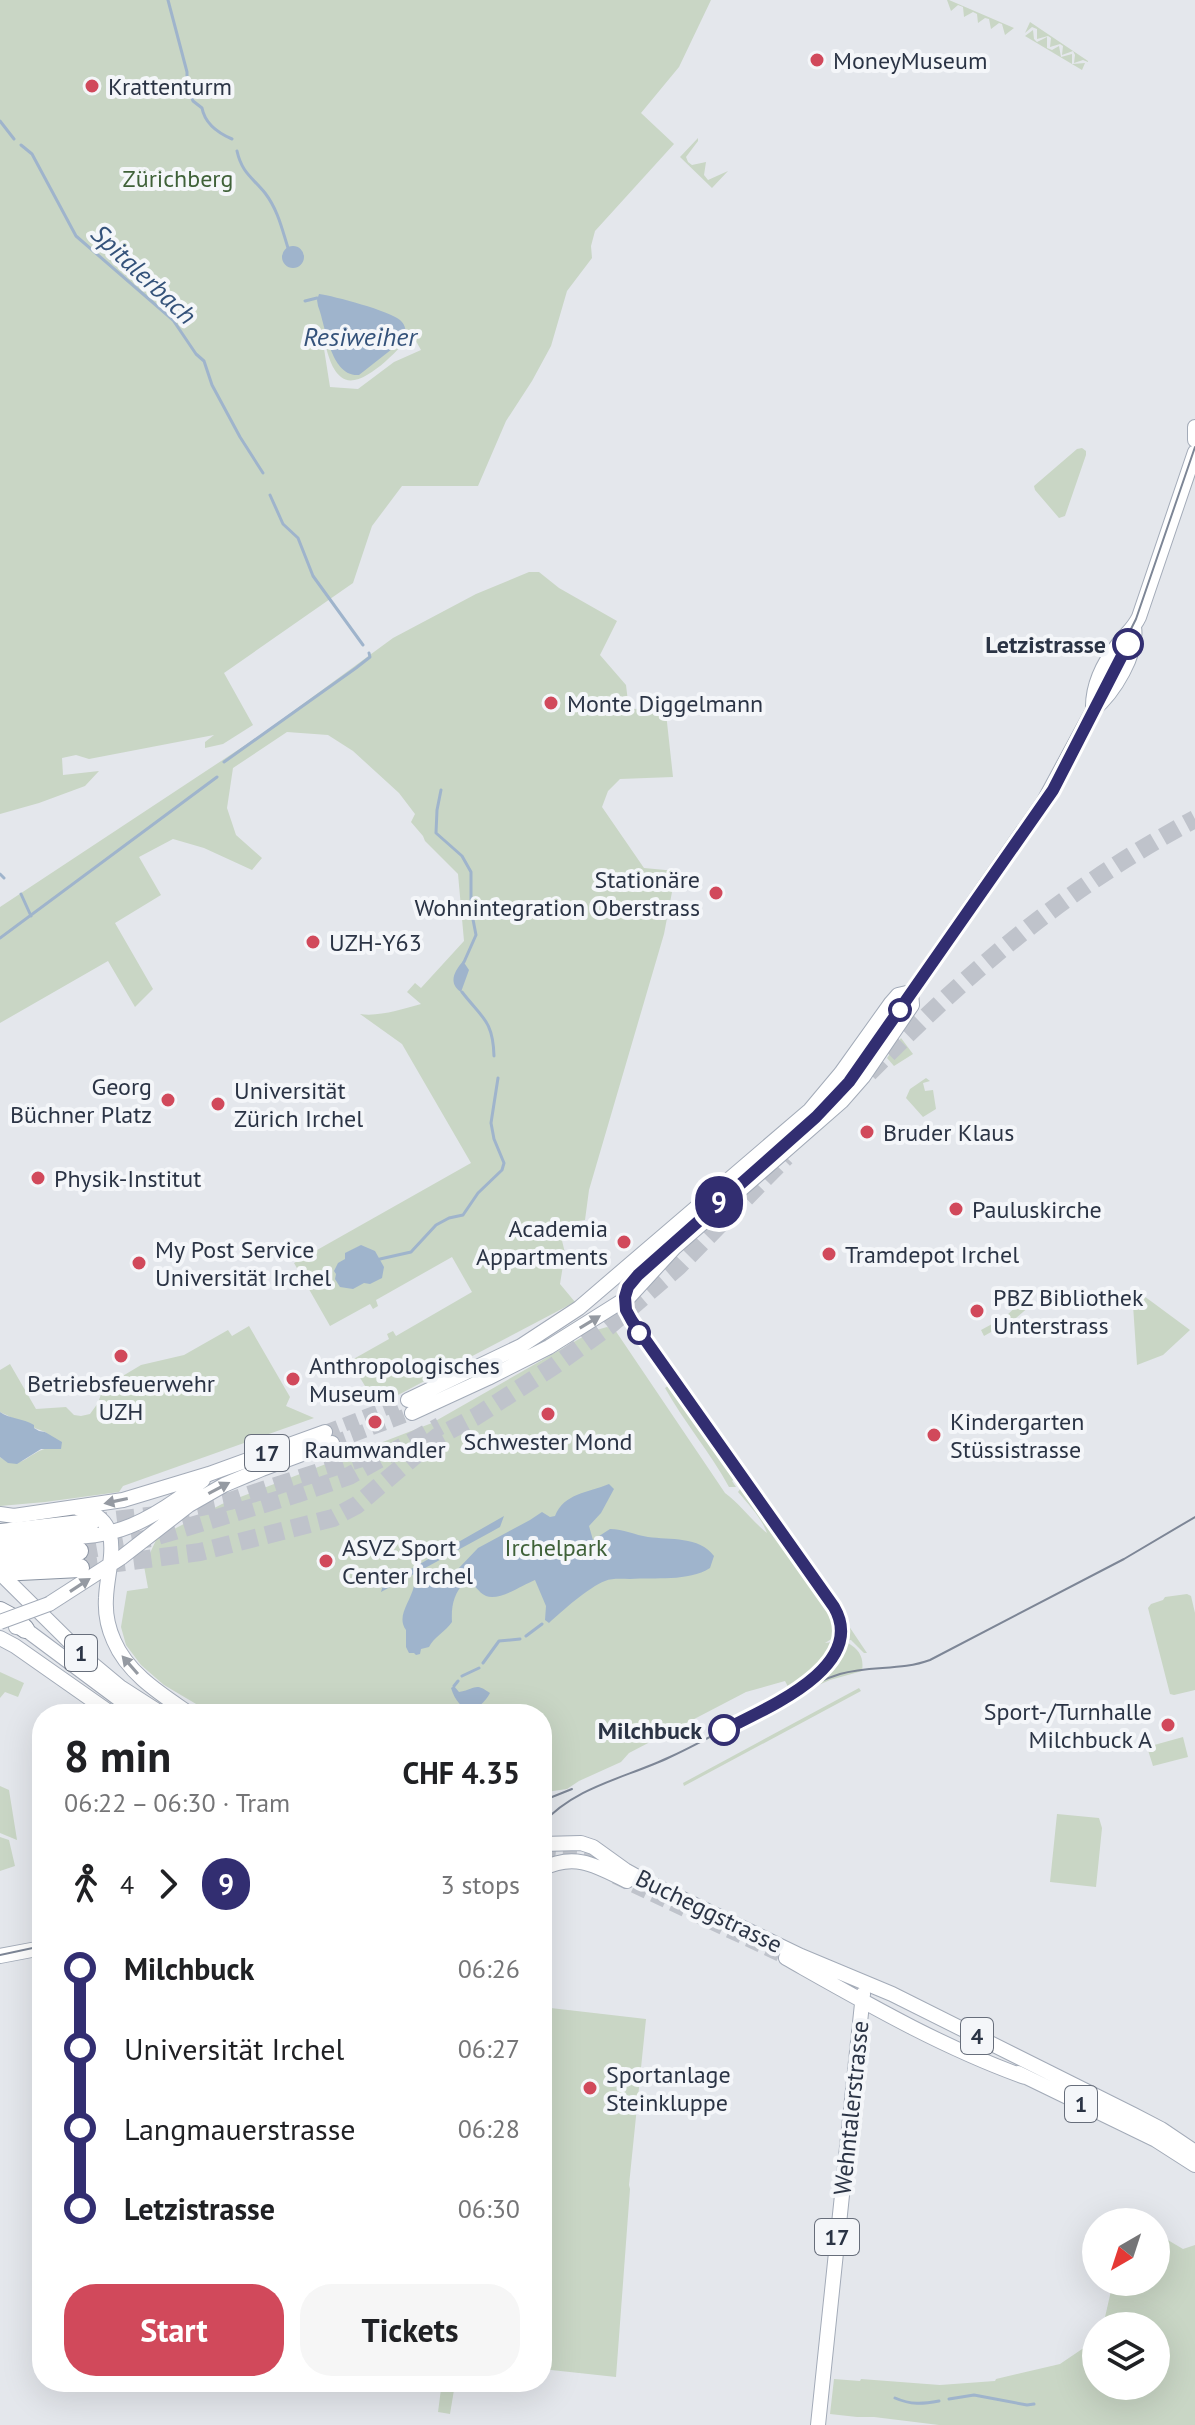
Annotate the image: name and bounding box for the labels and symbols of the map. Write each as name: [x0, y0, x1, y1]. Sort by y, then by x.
place label: MoneyMuseum: [833, 45, 987, 76]
marker: MoneyMuseum: [808, 51, 826, 69]
place label: Krattenturm: [108, 71, 232, 102]
marker: Krattenturm: [83, 77, 101, 95]
park label: Zürichberg: [123, 163, 233, 194]
water label: Spitalerbach: [84, 217, 204, 331]
water label: Resiweiher: [303, 320, 418, 353]
place label: Letzistrasse: [985, 629, 1106, 660]
marker: Letzistrasse: [1113, 629, 1143, 659]
place label: Monte Diggelmann: [567, 688, 763, 719]
marker: Monte Diggelmann: [542, 694, 560, 712]
place label: Stationäre Wohnintegration Oberstrass: [414, 864, 700, 923]
marker: Stationäre Wohnintegration Oberstrass: [707, 884, 725, 902]
place label: UZH-Y63: [329, 927, 422, 958]
marker: UZH-Y63: [304, 933, 322, 951]
unlabelled marker: [889, 999, 911, 1021]
place label: Georg Büchner Platz: [10, 1071, 152, 1130]
place label: Universität Zürich Irchel: [234, 1075, 363, 1134]
marker: Georg Büchner Platz: [159, 1091, 177, 1109]
marker: Universität Zürich Irchel: [209, 1095, 227, 1113]
place label: Bruder Klaus: [883, 1117, 1014, 1148]
marker: Bruder Klaus: [858, 1123, 876, 1141]
place label: Physik-Institut: [54, 1163, 201, 1194]
marker: Physik-Institut: [29, 1169, 47, 1187]
line badge: 9: [693, 1176, 745, 1228]
place label: Pauluskirche: [972, 1194, 1102, 1225]
marker: Pauluskirche: [947, 1200, 965, 1218]
place label: Academia Appartments: [476, 1213, 608, 1272]
marker: Academia Appartments: [615, 1233, 633, 1251]
place label: My Post Service Universität Irchel: [155, 1234, 331, 1293]
place label: Tramdepot Irchel: [845, 1239, 1019, 1270]
marker: Tramdepot Irchel: [820, 1245, 838, 1263]
marker: My Post Service Universität Irchel: [130, 1254, 148, 1272]
place label: PBZ Bibliothek Unterstrass: [993, 1282, 1144, 1341]
marker: PBZ Bibliothek Unterstrass: [968, 1302, 986, 1320]
one-way arrow: [579, 1315, 601, 1329]
unlabelled marker: [628, 1322, 650, 1344]
marker: Betriebsfeuerwehr UZH: [112, 1347, 130, 1365]
place label: Anthropologisches Museum: [309, 1350, 500, 1409]
place label: Betriebsfeuerwehr UZH: [27, 1368, 215, 1427]
marker: Anthropologisches Museum: [284, 1370, 302, 1388]
marker: Schwester Mond: [539, 1405, 557, 1423]
place label: Kindergarten Stüssistrasse: [950, 1406, 1084, 1465]
marker: Raumwandler: [366, 1413, 384, 1431]
place label: Schwester Mond: [464, 1426, 632, 1457]
marker: Kindergarten Stüssistrasse: [925, 1426, 943, 1444]
place label: Raumwandler: [304, 1434, 446, 1465]
road number: 17: [245, 1435, 289, 1471]
one-way arrow: [208, 1482, 231, 1495]
one-way arrow: [103, 1495, 128, 1508]
place label: ASVZ Sport Center Irchel: [342, 1532, 473, 1591]
park label: Irchelpark: [505, 1532, 608, 1563]
marker: ASVZ Sport Center Irchel: [317, 1552, 335, 1570]
one-way arrow: [70, 1578, 91, 1593]
road number: 1: [65, 1635, 97, 1671]
one-way arrow: [121, 1656, 139, 1675]
place label: Sport-/Turnhalle Milchbuck A: [984, 1696, 1152, 1755]
place label: Milchbuck: [598, 1715, 702, 1746]
marker: Milchbuck: [709, 1715, 739, 1745]
marker: Sport-/Turnhalle Milchbuck A: [1159, 1716, 1177, 1734]
street label: Bucheggstrasse: [631, 1862, 787, 1960]
road number: 4: [961, 2018, 993, 2054]
street label: Wehntalerstrasse: [826, 2019, 876, 2197]
place label: Sportanlage Steinkluppe: [606, 2059, 731, 2118]
marker: Sportanlage Steinkluppe: [581, 2079, 599, 2097]
road number: 1: [1065, 2086, 1097, 2122]
north arrow: [1082, 2208, 1170, 2296]
road number: 17: [815, 2219, 859, 2255]

